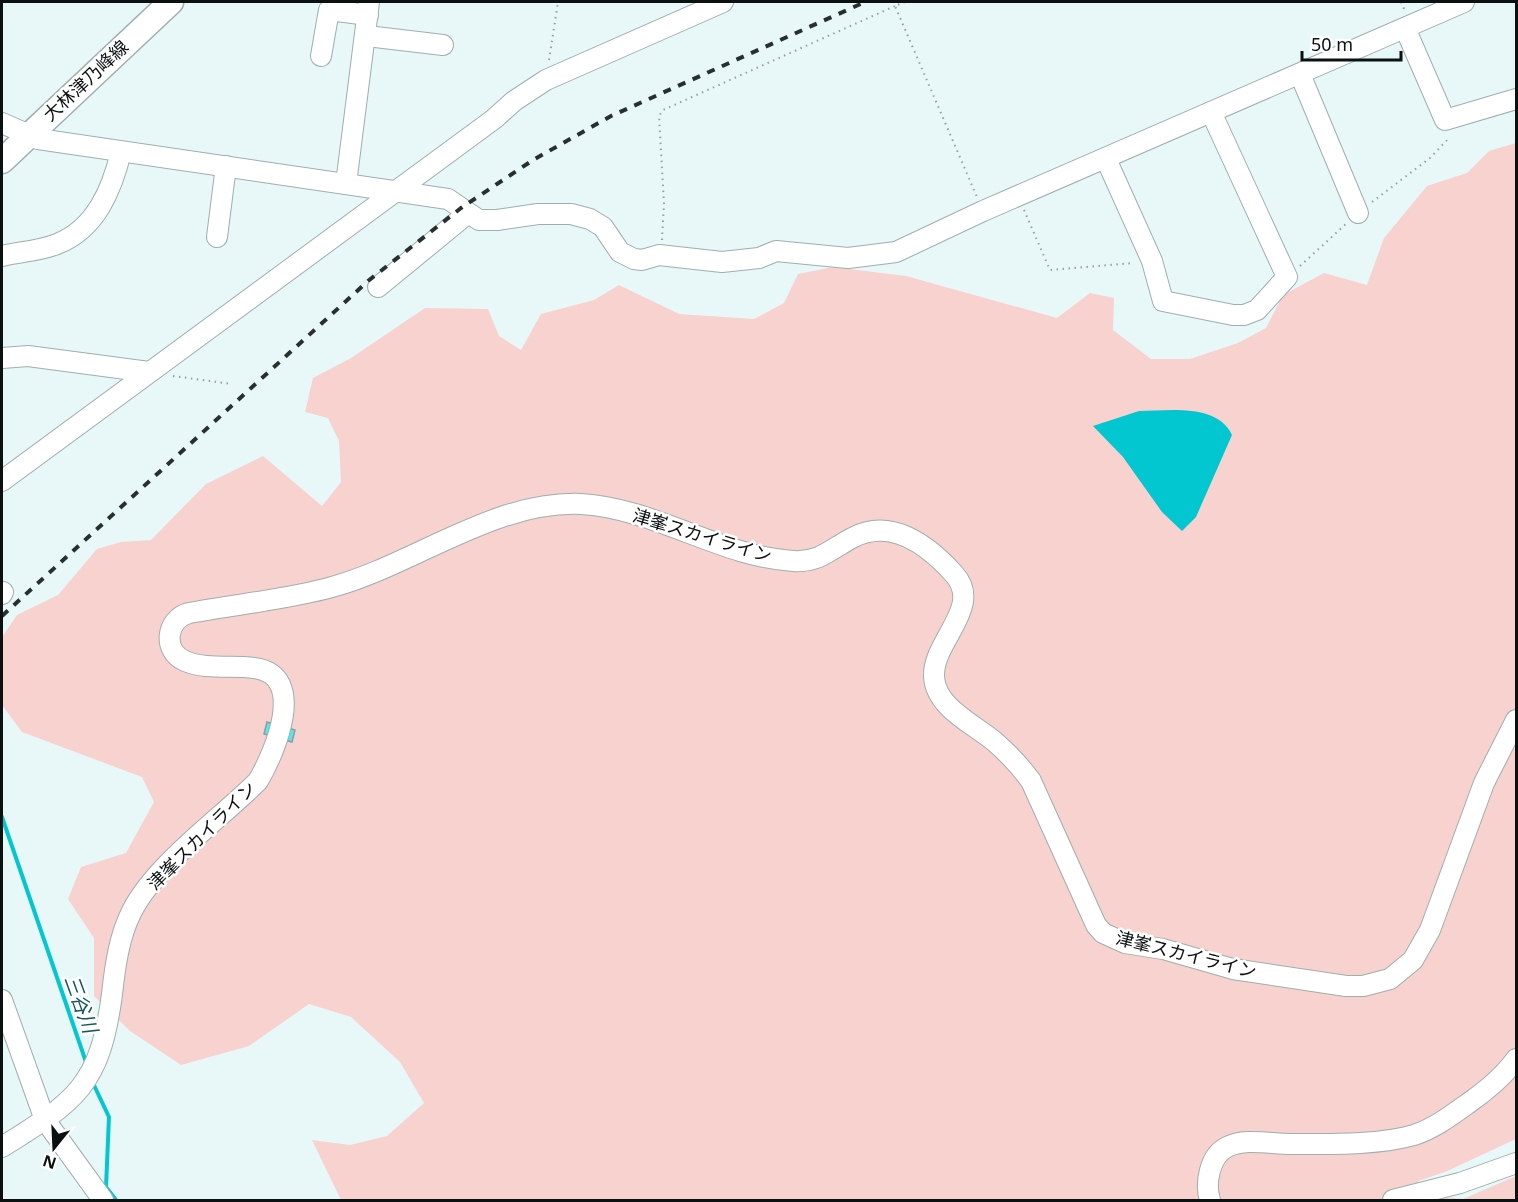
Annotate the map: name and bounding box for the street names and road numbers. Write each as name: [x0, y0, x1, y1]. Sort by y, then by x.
street label: 大林津乃峰線: [38, 35, 133, 126]
street label: 津峯スカイライン: [630, 503, 775, 568]
street label: 津峯スカイライン: [142, 776, 261, 895]
street label: 津峯スカイライン: [1113, 925, 1259, 983]

